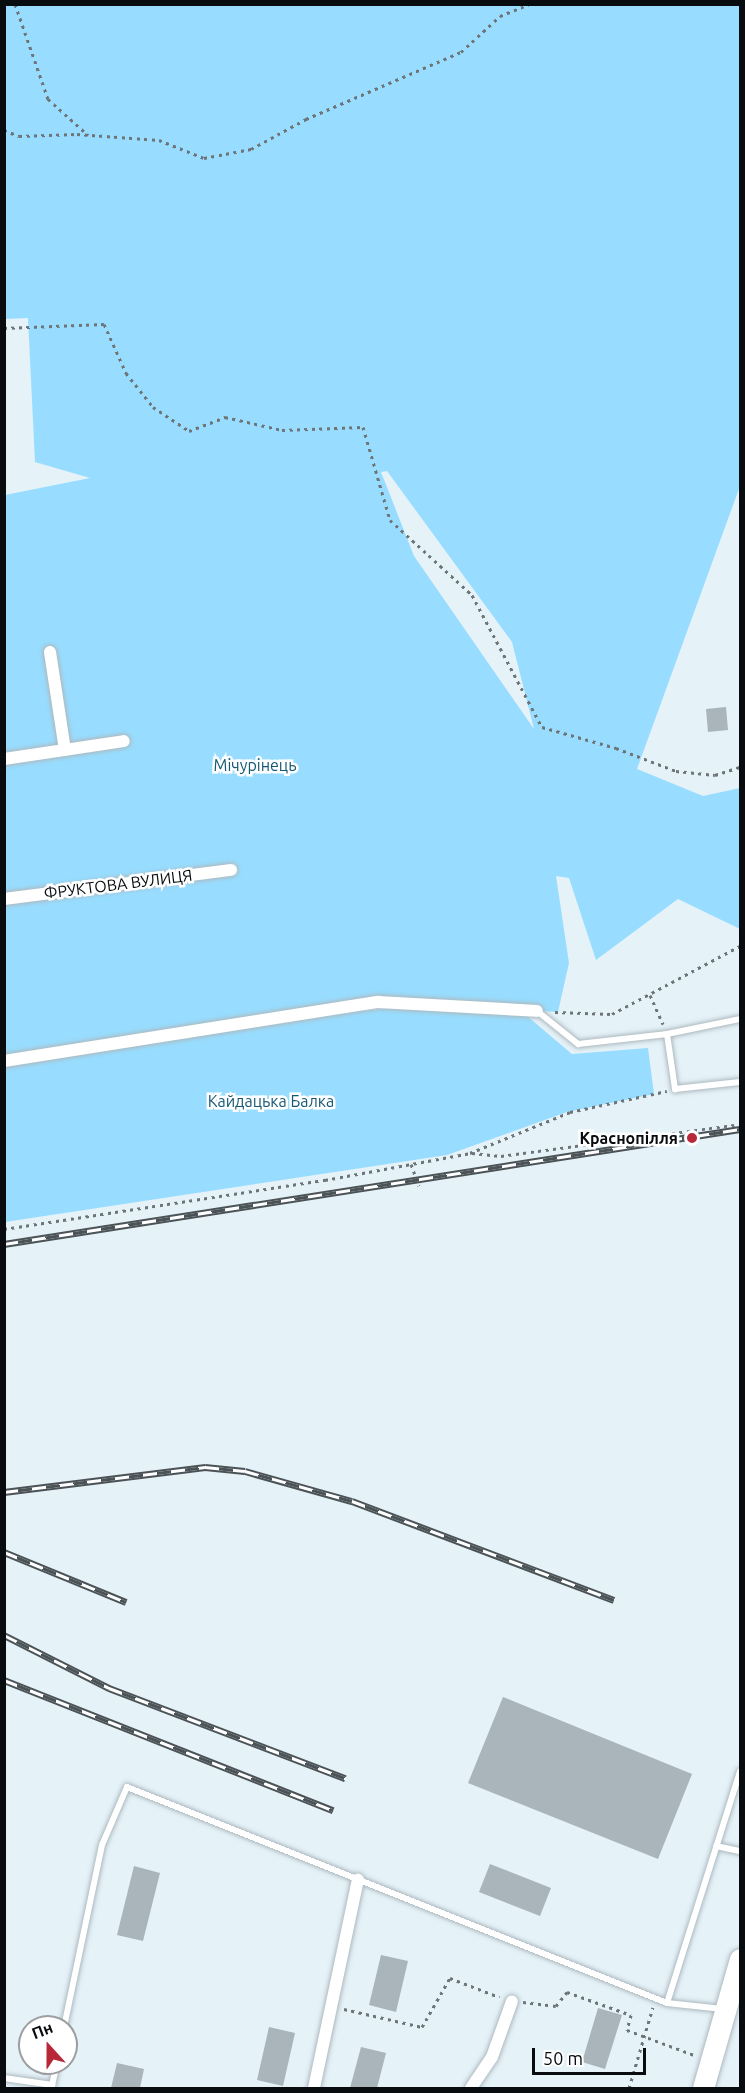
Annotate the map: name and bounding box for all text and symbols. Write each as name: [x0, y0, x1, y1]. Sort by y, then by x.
park label: Мічурінець: [214, 755, 296, 775]
street label: ФРУКТОВА ВУЛИЦЯ: [43, 865, 193, 903]
park label: Кайдацька Балка: [208, 1091, 334, 1111]
place label: Краснопілля: [579, 1128, 678, 1148]
marker: Краснопілля: [683, 1129, 701, 1147]
north arrow: [18, 2015, 78, 2075]
text: Пн: [29, 2018, 55, 2042]
scale bar: [535, 2036, 649, 2074]
text: 50 m: [543, 2048, 583, 2068]

